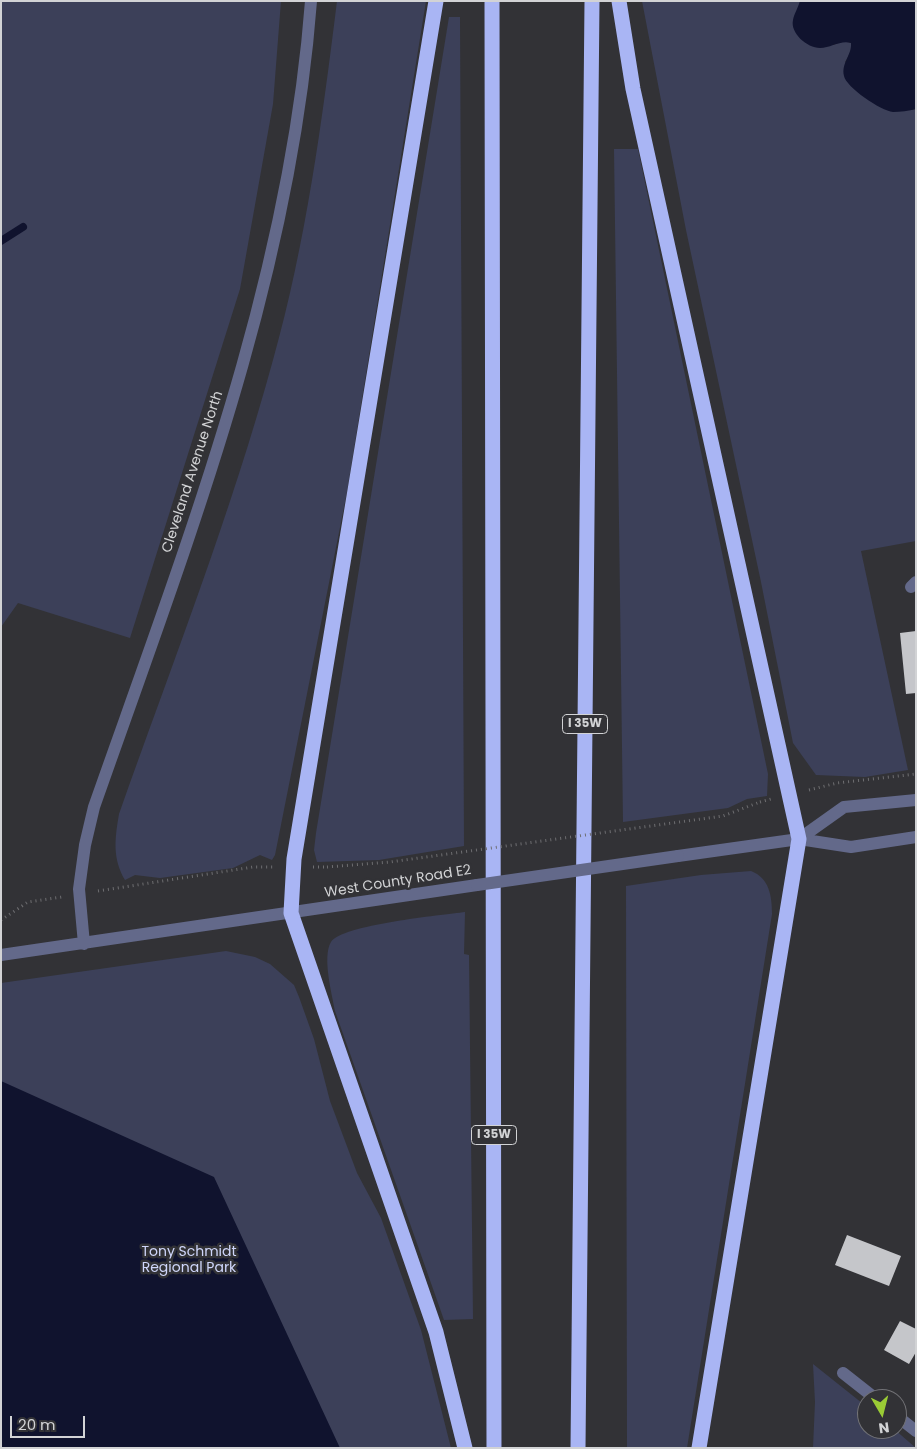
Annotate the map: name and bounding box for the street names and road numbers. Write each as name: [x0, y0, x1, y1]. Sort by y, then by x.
street label: Cleveland Avenue North: [159, 389, 227, 555]
road number: I 35W: [562, 714, 608, 734]
street label: West County Road E2: [323, 862, 473, 902]
road number: I 35W: [472, 1126, 516, 1144]

